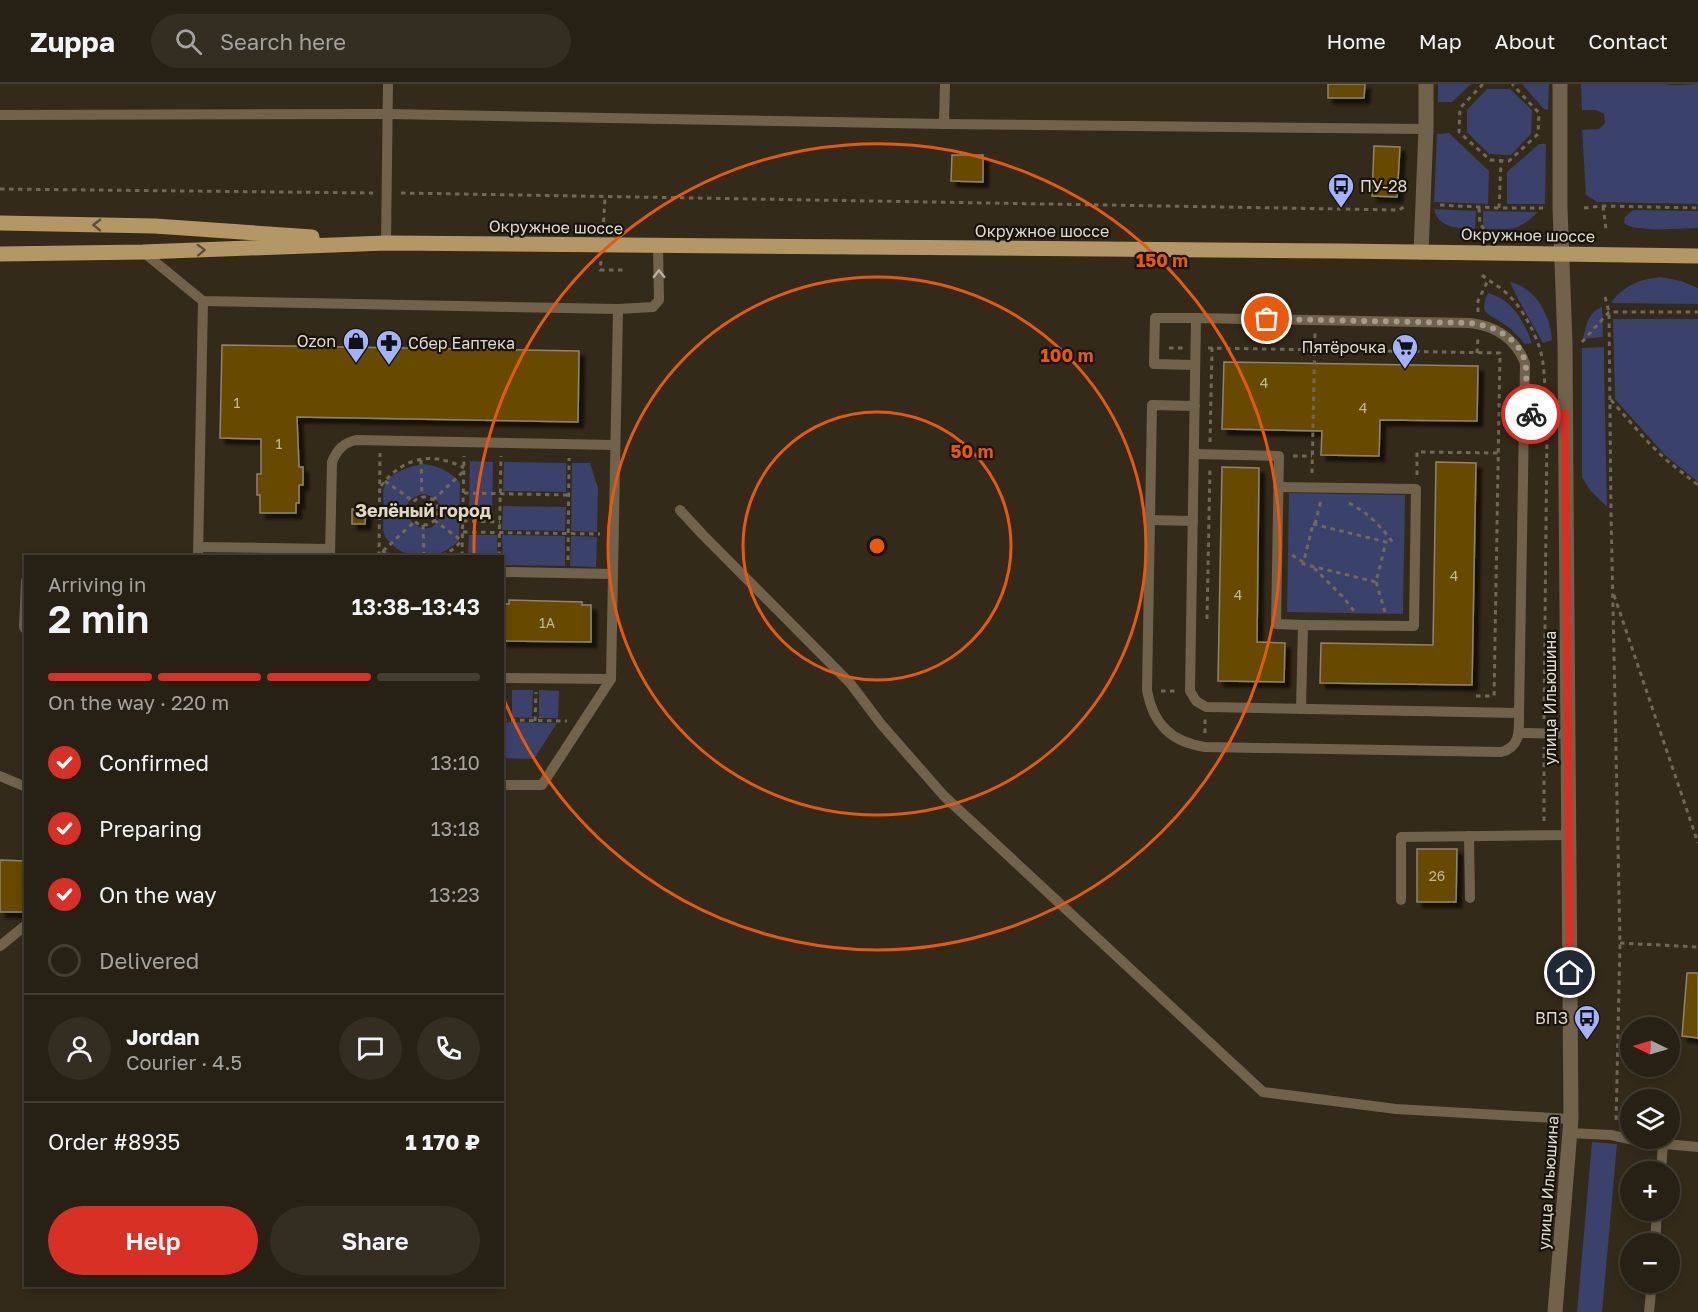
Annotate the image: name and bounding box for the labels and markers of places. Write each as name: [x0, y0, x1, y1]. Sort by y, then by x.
bus stop icon: ПУ-28: [1326, 171, 1356, 209]
place label: ПУ-28: [1360, 176, 1407, 196]
pin: [1241, 293, 1292, 344]
shop icon: Ozon: [341, 326, 371, 364]
pharmacy icon: Сбер Еаптека: [374, 328, 404, 366]
place label: Ozon: [297, 331, 336, 351]
supermarket icon: Пятёрочка: [1390, 332, 1420, 370]
place label: Сбер Еаптека: [408, 333, 515, 353]
place label: Пятёрочка: [1302, 337, 1386, 357]
centre of rings: [867, 536, 887, 556]
pin: [1544, 947, 1595, 998]
bus stop icon: ВПЗ: [1572, 1003, 1602, 1041]
place label: ВПЗ: [1535, 1008, 1568, 1028]

